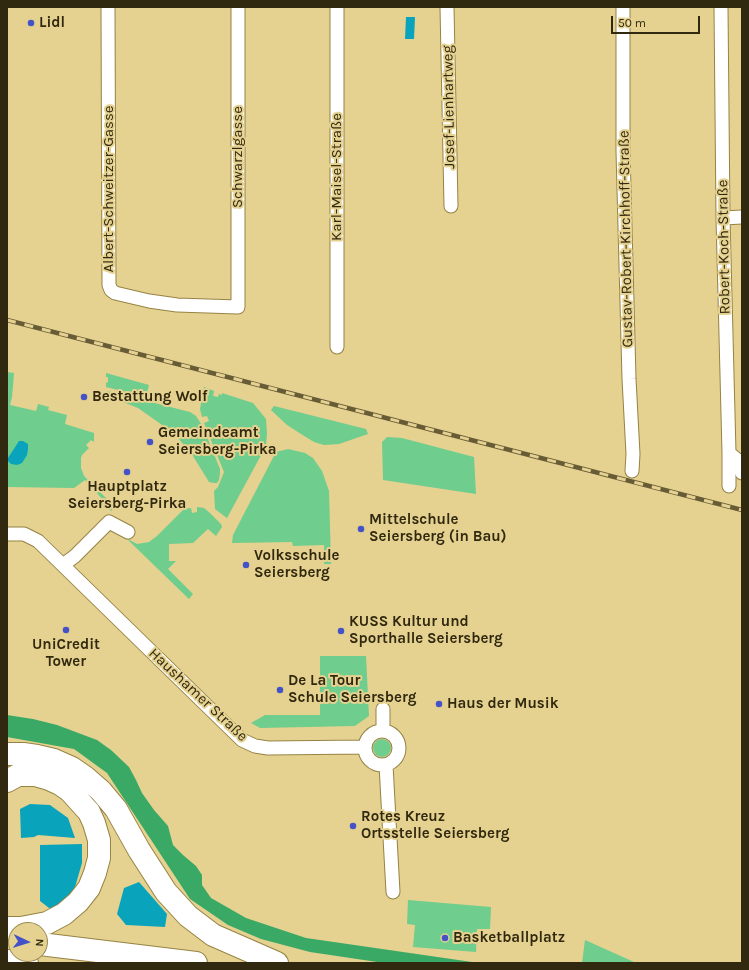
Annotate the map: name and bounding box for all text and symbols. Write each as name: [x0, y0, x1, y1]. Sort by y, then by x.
scale bar: [613, 8, 702, 34]
place label: Lidl: [39, 14, 65, 32]
text: 50 m: [618, 16, 646, 30]
marker: Lidl: [26, 18, 36, 28]
street label: Josef-Lienhartweg: [439, 45, 459, 169]
street label: Albert-Schweitzer-Gasse: [100, 105, 118, 273]
street label: Schwarzlgasse: [229, 106, 247, 208]
street label: Karl-Maisel-Straße: [328, 113, 346, 241]
street label: Gustav-Robert-Kirchhoff-Straße: [615, 130, 637, 348]
street label: Robert-Koch-Straße: [714, 179, 734, 315]
place label: Bestattung Wolf: [92, 388, 208, 406]
marker: Bestattung Wolf: [79, 392, 89, 402]
place label: Gemeindeamt Seiersberg-Pirka: [158, 424, 277, 459]
marker: Gemeindeamt Seiersberg-Pirka: [145, 437, 155, 447]
marker: Hauptplatz Seiersberg-Pirka: [122, 467, 132, 477]
place label: Hauptplatz Seiersberg-Pirka: [68, 478, 186, 513]
place label: Mittelschule Seiersberg (in Bau): [369, 511, 507, 546]
marker: Mittelschule Seiersberg (in Bau): [356, 524, 366, 534]
place label: Volksschule Seiersberg: [254, 547, 339, 582]
marker: Volksschule Seiersberg: [241, 560, 251, 570]
place label: KUSS Kultur und Sporthalle Seiersberg: [349, 613, 503, 648]
marker: UniCredit Tower: [61, 625, 71, 635]
marker: KUSS Kultur und Sporthalle Seiersberg: [336, 626, 346, 636]
place label: UniCredit Tower: [32, 636, 100, 671]
street label: Haushamer Straße: [145, 645, 251, 745]
place label: De La Tour Schule Seiersberg: [288, 672, 416, 707]
marker: De La Tour Schule Seiersberg: [275, 685, 285, 695]
place label: Haus der Musik: [447, 695, 559, 713]
marker: Haus der Musik: [434, 699, 444, 709]
place label: Rotes Kreuz Ortsstelle Seiersberg: [361, 808, 509, 843]
marker: Rotes Kreuz Ortsstelle Seiersberg: [348, 821, 358, 831]
north arrow: [8, 922, 48, 962]
place label: Basketballplatz: [453, 929, 565, 947]
marker: Basketballplatz: [440, 933, 450, 943]
text: N: [33, 938, 46, 947]

